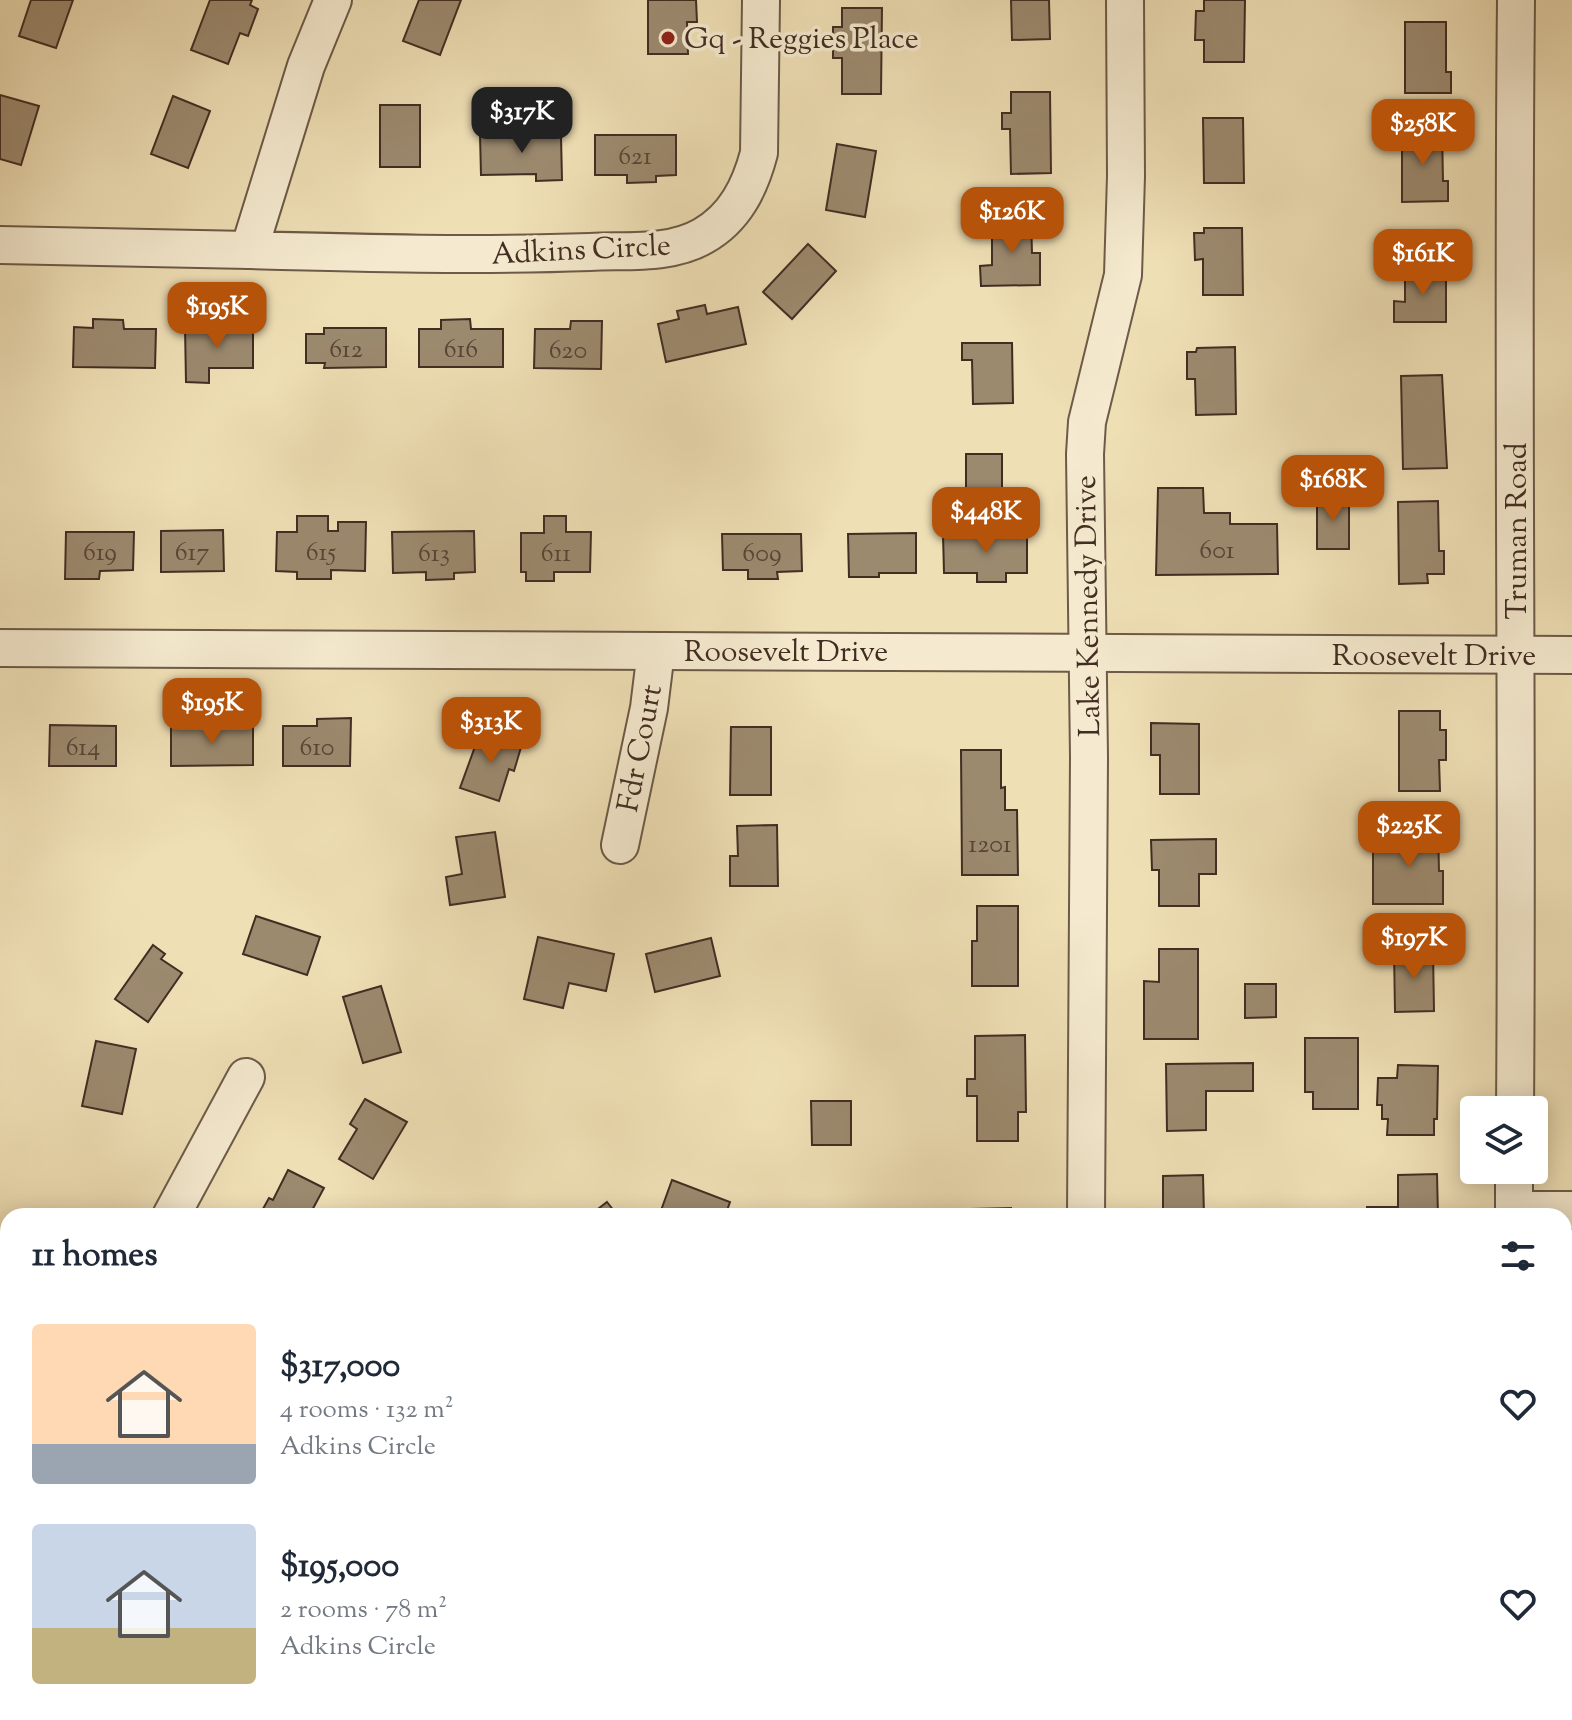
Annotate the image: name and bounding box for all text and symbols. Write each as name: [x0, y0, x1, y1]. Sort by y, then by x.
place label: Gq - Reggies Place: [684, 19, 919, 62]
marker: Gq - Reggies Place: [659, 29, 677, 47]
pin: $317K: [466, 87, 578, 155]
text: $317K: [489, 94, 555, 131]
pin: $258K: [1367, 99, 1479, 167]
text: $258K: [1390, 106, 1456, 143]
house number: 621: [618, 139, 652, 176]
pin: $126K: [956, 187, 1068, 255]
text: $126K: [979, 194, 1045, 231]
street label: Adkins Circle: [490, 225, 672, 278]
pin: $161K: [1367, 229, 1479, 297]
text: $161K: [1391, 236, 1455, 273]
pin: $195K: [161, 282, 273, 350]
text: $195K: [185, 289, 249, 326]
house number: 612: [329, 332, 363, 369]
house number: 616: [444, 332, 478, 369]
house number: 620: [549, 333, 587, 370]
street label: Truman Road: [1497, 442, 1540, 620]
pin: $168K: [1277, 455, 1389, 523]
text: $168K: [1299, 462, 1367, 499]
street label: Lake Kennedy Drive: [1066, 475, 1113, 737]
pin: $448K: [930, 487, 1042, 555]
text: $448K: [950, 494, 1022, 531]
house number: 601: [1199, 533, 1235, 570]
house number: 619: [83, 535, 117, 572]
house number: 617: [175, 535, 209, 572]
house number: 615: [306, 535, 336, 572]
house number: 613: [418, 536, 450, 573]
house number: 611: [541, 536, 571, 573]
house number: 609: [742, 536, 782, 573]
street label: Roosevelt Drive: [684, 632, 888, 675]
street label: Roosevelt Drive: [1332, 636, 1536, 679]
pin: $195K: [156, 678, 268, 746]
street label: Fdr Court: [608, 681, 675, 816]
text: $195K: [180, 685, 244, 722]
pin: $313K: [435, 697, 547, 765]
text: $313K: [460, 704, 522, 741]
house number: 614: [66, 730, 100, 767]
house number: 610: [300, 730, 335, 767]
pin: $225K: [1353, 801, 1465, 869]
text: $225K: [1376, 808, 1442, 845]
house number: 1201: [968, 827, 1012, 864]
pin: $197K: [1358, 913, 1470, 981]
text: $197K: [1381, 920, 1447, 957]
map controls: [1460, 1096, 1548, 1184]
button: layers: [1460, 1096, 1548, 1184]
text: 11 homes: [32, 1232, 158, 1281]
icon: filters: [1496, 1234, 1540, 1278]
text: $317,000: [280, 1343, 400, 1392]
icon: home: [96, 1356, 192, 1452]
icon: heart: [1496, 1382, 1540, 1426]
text: 4 rooms · 132 m²: [280, 1392, 454, 1429]
text: Adkins Circle: [280, 1429, 436, 1466]
text: $195,000: [280, 1543, 399, 1592]
icon: home: [96, 1556, 192, 1652]
icon: heart: [1496, 1582, 1540, 1626]
text: 2 rooms · 78 m²: [280, 1592, 447, 1629]
text: Adkins Circle: [280, 1629, 436, 1666]

